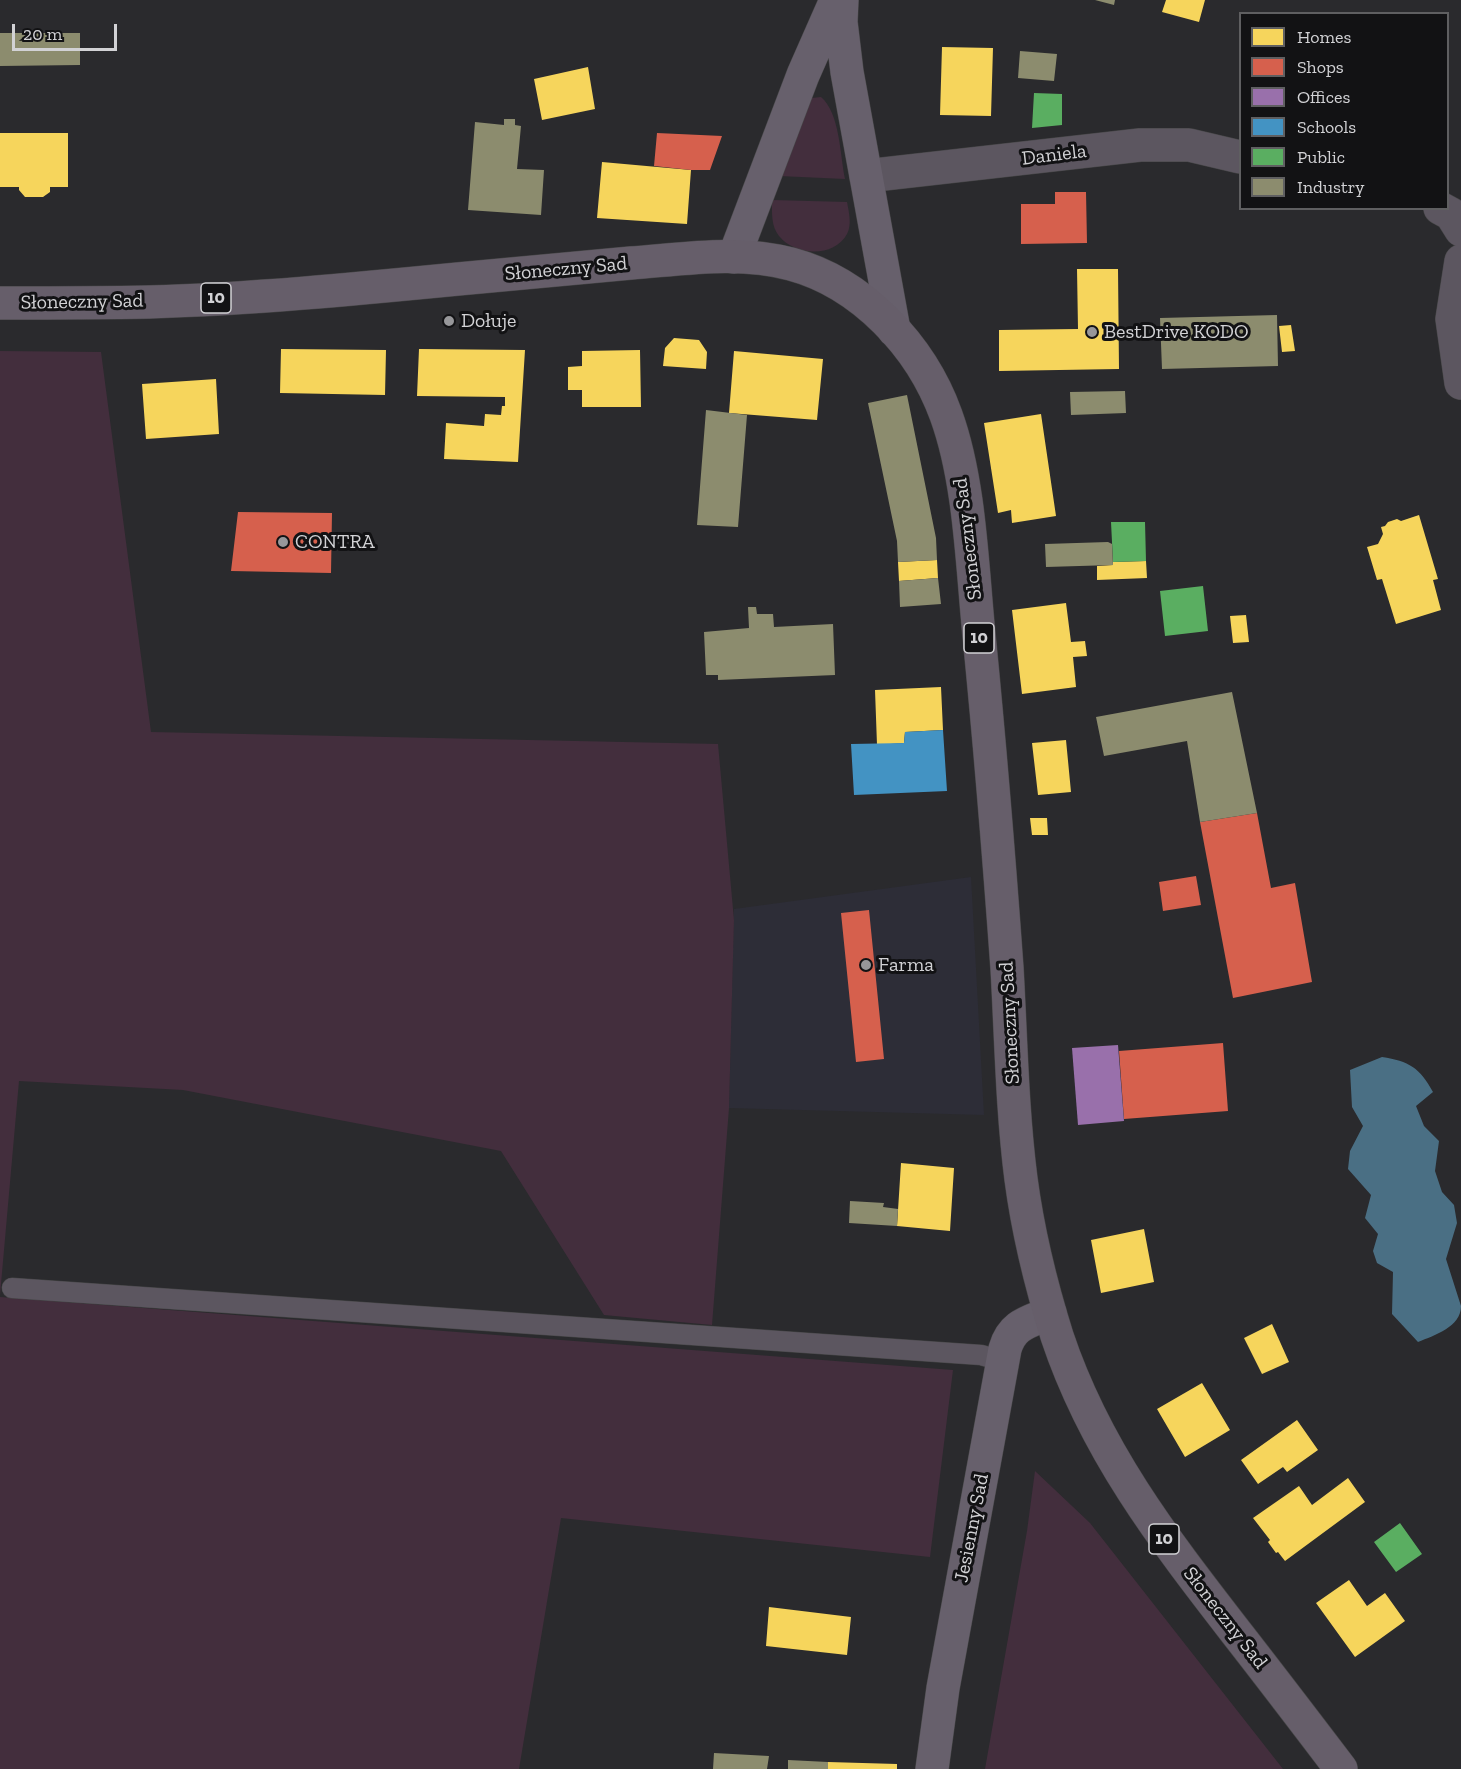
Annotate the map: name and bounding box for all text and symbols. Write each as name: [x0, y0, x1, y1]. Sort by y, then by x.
scale bar: [15, 12, 120, 50]
legend: [1239, 12, 1449, 210]
text: 20 m: [23, 23, 62, 45]
text: Homes: [1297, 26, 1351, 48]
text: Shops: [1297, 56, 1344, 78]
text: Offices: [1297, 86, 1350, 108]
text: Schools: [1297, 116, 1356, 138]
street label: Daniela: [1020, 139, 1088, 171]
text: Public: [1297, 146, 1345, 168]
text: Industry: [1297, 176, 1364, 198]
street label: Słoneczny Sad: [504, 252, 628, 286]
road number: 10: [201, 283, 231, 313]
street label: Słoneczny Sad: [20, 289, 144, 315]
place label: Dołuje: [461, 309, 516, 333]
marker: Dołuje: [442, 314, 456, 328]
place label: BestDrive KODO: [1104, 320, 1248, 344]
marker: BestDrive KODO: [1085, 325, 1099, 339]
street label: Słoneczny Sad: [949, 477, 987, 601]
place label: CONTRA: [295, 530, 375, 554]
marker: CONTRA: [276, 535, 290, 549]
road number: 10: [964, 623, 994, 653]
place label: Farma: [878, 953, 934, 977]
marker: Farma: [859, 958, 873, 972]
street label: Słoneczny Sad: [995, 961, 1025, 1085]
street label: Jesienny Sad: [950, 1472, 994, 1584]
road number: 10: [1149, 1524, 1179, 1554]
street label: Słoneczny Sad: [1178, 1562, 1272, 1674]

